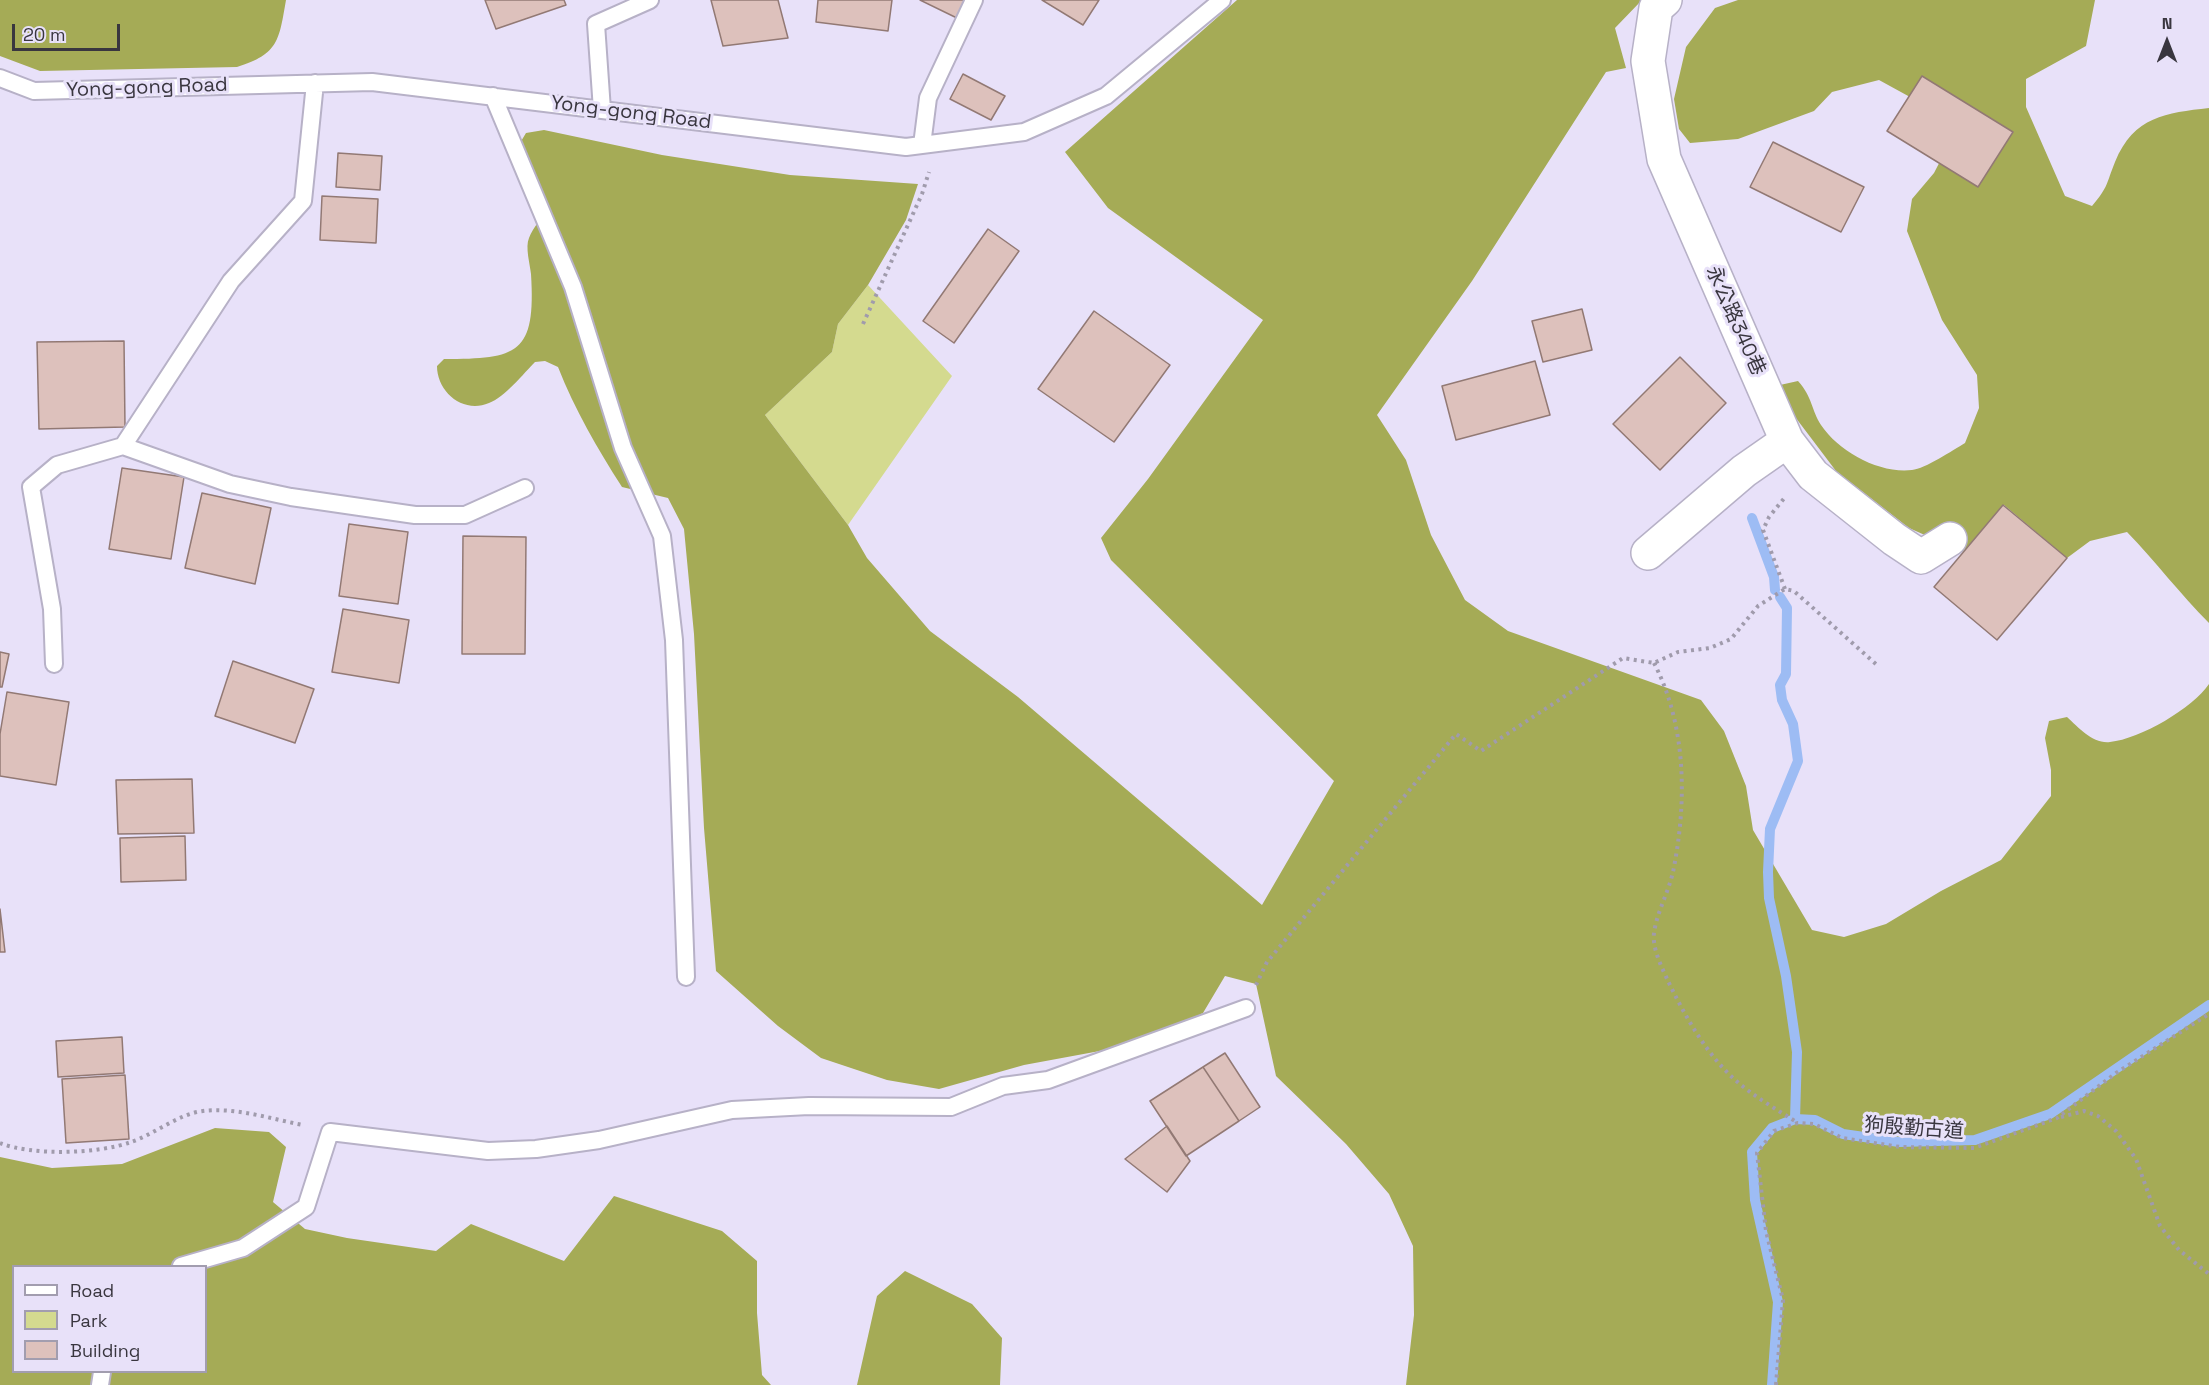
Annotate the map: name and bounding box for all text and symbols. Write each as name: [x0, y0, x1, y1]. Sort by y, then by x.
scale bar: [15, 12, 123, 50]
north arrow: [2137, 12, 2197, 72]
text: N: [2162, 13, 2172, 34]
text: 20 m: [23, 23, 66, 46]
street label: Yong-gong Road: [66, 73, 228, 103]
street label: Yong-gong Road: [549, 91, 713, 135]
street label: 永公路340巷: [1700, 262, 1770, 380]
street label: 狗殷勤古道: [1863, 1114, 1965, 1144]
legend: [12, 1265, 207, 1373]
text: Road: [70, 1279, 114, 1302]
text: Park: [70, 1309, 107, 1332]
text: Building: [70, 1339, 140, 1362]

